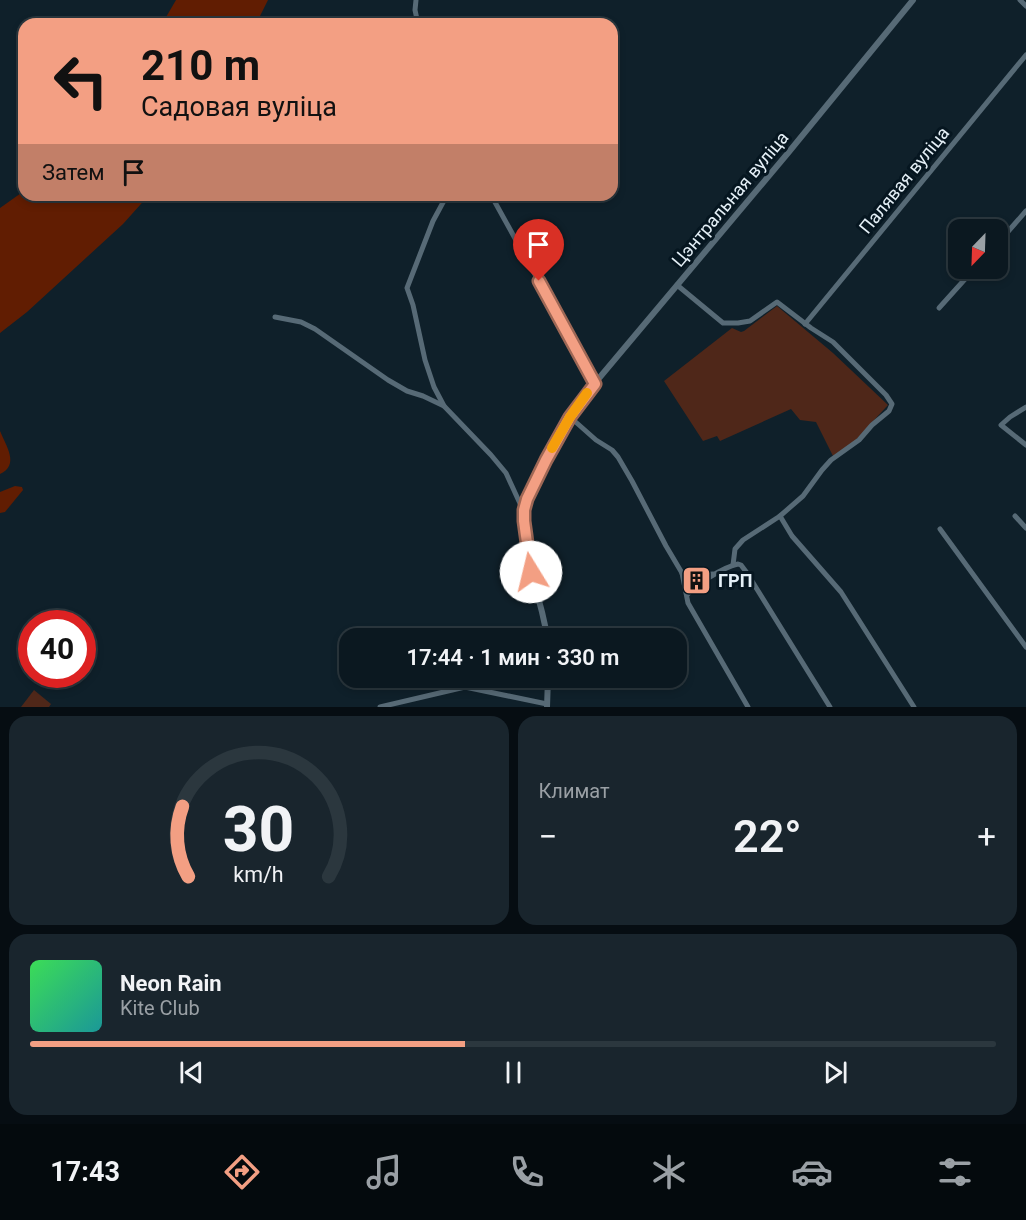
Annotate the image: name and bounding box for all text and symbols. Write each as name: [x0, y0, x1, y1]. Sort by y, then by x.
text: 210 m: [141, 41, 260, 90]
icon: left: [42, 42, 120, 120]
text: Садовая вуліца: [141, 91, 337, 123]
street label: Палявая вуліца: [855, 123, 953, 237]
street label: Цэнтральная вуліца: [667, 127, 793, 271]
icon: arrive: [117, 156, 150, 189]
text: Затем: [42, 160, 105, 185]
pin: [513, 219, 564, 281]
north arrow: [948, 219, 1008, 279]
map controls: [948, 219, 1008, 279]
icon: arrive: [522, 228, 555, 261]
position arrow: [499, 540, 563, 604]
building icon: ГРП: [681, 564, 713, 596]
place label: ГРП: [718, 570, 752, 591]
speed limit sign: 40: [18, 610, 96, 688]
text: 17:44 · 1 мин · 330 m: [407, 645, 619, 670]
text: Климат: [539, 779, 610, 803]
text: 30: [223, 793, 295, 866]
text: 22°: [733, 810, 802, 863]
text: −: [539, 817, 557, 856]
text: +: [977, 817, 996, 856]
text: km/h: [234, 863, 284, 888]
text: Neon Rain: [120, 971, 222, 996]
text: Kite Club: [120, 996, 200, 1020]
icon: previous: [175, 1056, 208, 1089]
icon: pause: [497, 1056, 530, 1089]
icon: next: [819, 1056, 852, 1089]
icon: directions: [221, 1151, 263, 1193]
icon: music: [363, 1151, 405, 1193]
icon: phone: [506, 1151, 548, 1193]
icon: climate: [648, 1151, 690, 1193]
icon: car: [791, 1151, 833, 1193]
icon: filters: [934, 1151, 976, 1193]
text: 17:43: [50, 1156, 120, 1188]

